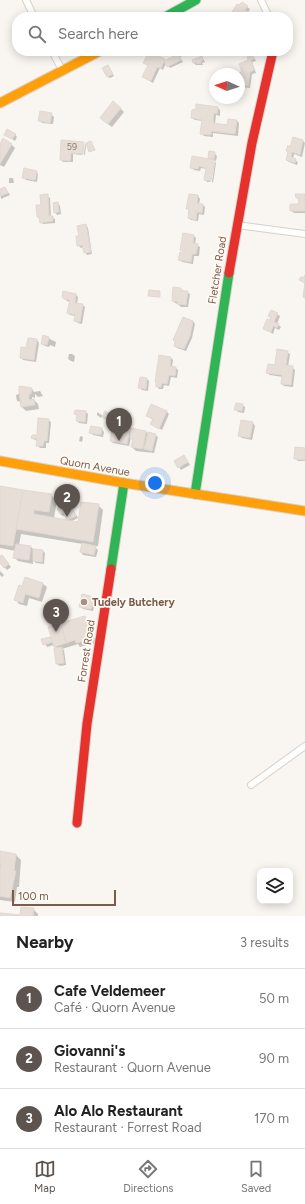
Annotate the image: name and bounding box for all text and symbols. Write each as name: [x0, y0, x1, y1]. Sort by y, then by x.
search box: [12, 12, 293, 56]
icon: search: [26, 23, 48, 45]
text: Search here: [58, 25, 138, 43]
north arrow: [209, 68, 245, 104]
house number: 59: [67, 141, 77, 152]
street label: Fletcher Road: [206, 235, 229, 305]
pin: 1: [106, 408, 132, 441]
street label: Quorn Avenue: [59, 454, 131, 479]
your location: [145, 473, 165, 493]
pin: 2: [54, 484, 80, 517]
place label: Tudely Butchery: [92, 596, 175, 609]
marker: Tudely Butchery: [79, 597, 89, 607]
pin: 3: [43, 599, 69, 632]
street label: Forrest Road: [75, 619, 98, 683]
map controls: [257, 868, 293, 904]
button: layers: [257, 868, 293, 904]
scale bar: [12, 888, 116, 907]
text: 100 m: [18, 890, 49, 903]
text: Nearby: [16, 932, 74, 952]
text: 3 results: [240, 935, 289, 950]
text: Cafe Veldemeer: [54, 982, 165, 1000]
text: 1: [26, 991, 32, 1006]
text: 50 m: [259, 991, 289, 1006]
text: Café · Quorn Avenue: [54, 1000, 175, 1015]
text: Giovanni's: [54, 1042, 125, 1060]
text: 2: [25, 1051, 33, 1066]
text: 90 m: [259, 1051, 289, 1066]
text: Restaurant · Quorn Avenue: [54, 1060, 211, 1075]
text: Alo Alo Restaurant: [54, 1102, 183, 1120]
text: 3: [25, 1111, 33, 1126]
text: 170 m: [254, 1111, 289, 1126]
text: Restaurant · Forrest Road: [54, 1120, 202, 1135]
tab: Map: [34, 1158, 56, 1195]
tab: Directions: [123, 1158, 173, 1195]
tab: Saved: [241, 1158, 271, 1195]

